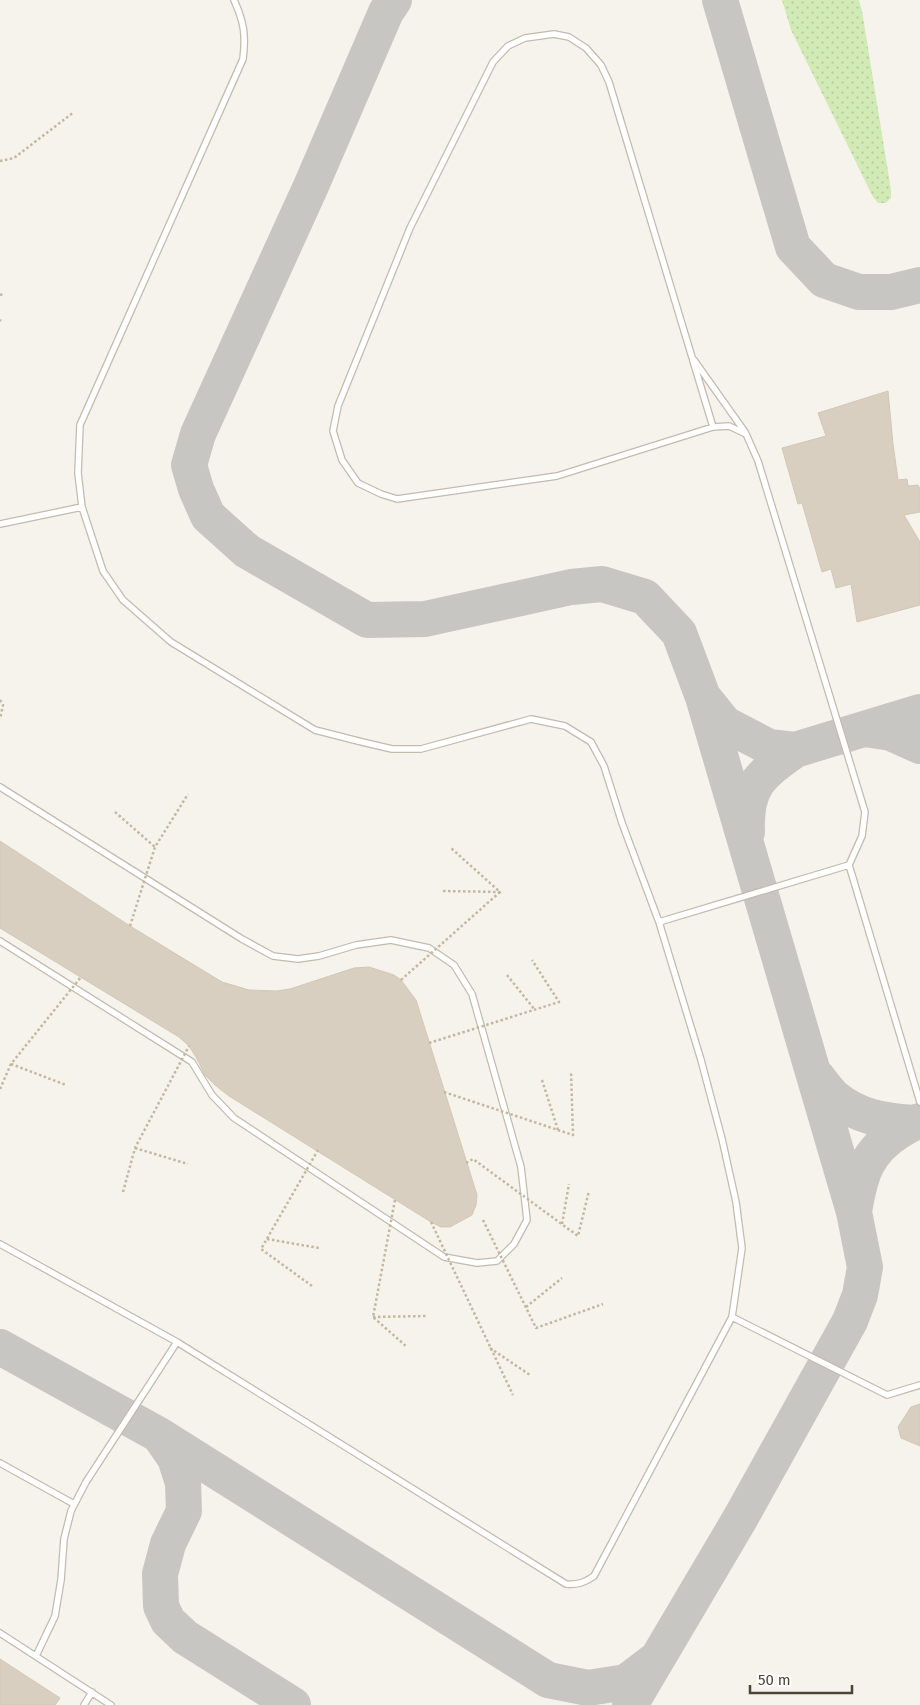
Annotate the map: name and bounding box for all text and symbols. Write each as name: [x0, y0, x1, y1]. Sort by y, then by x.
scale bar: [750, 1662, 852, 1694]
text: 50 m: [758, 1671, 791, 1689]

